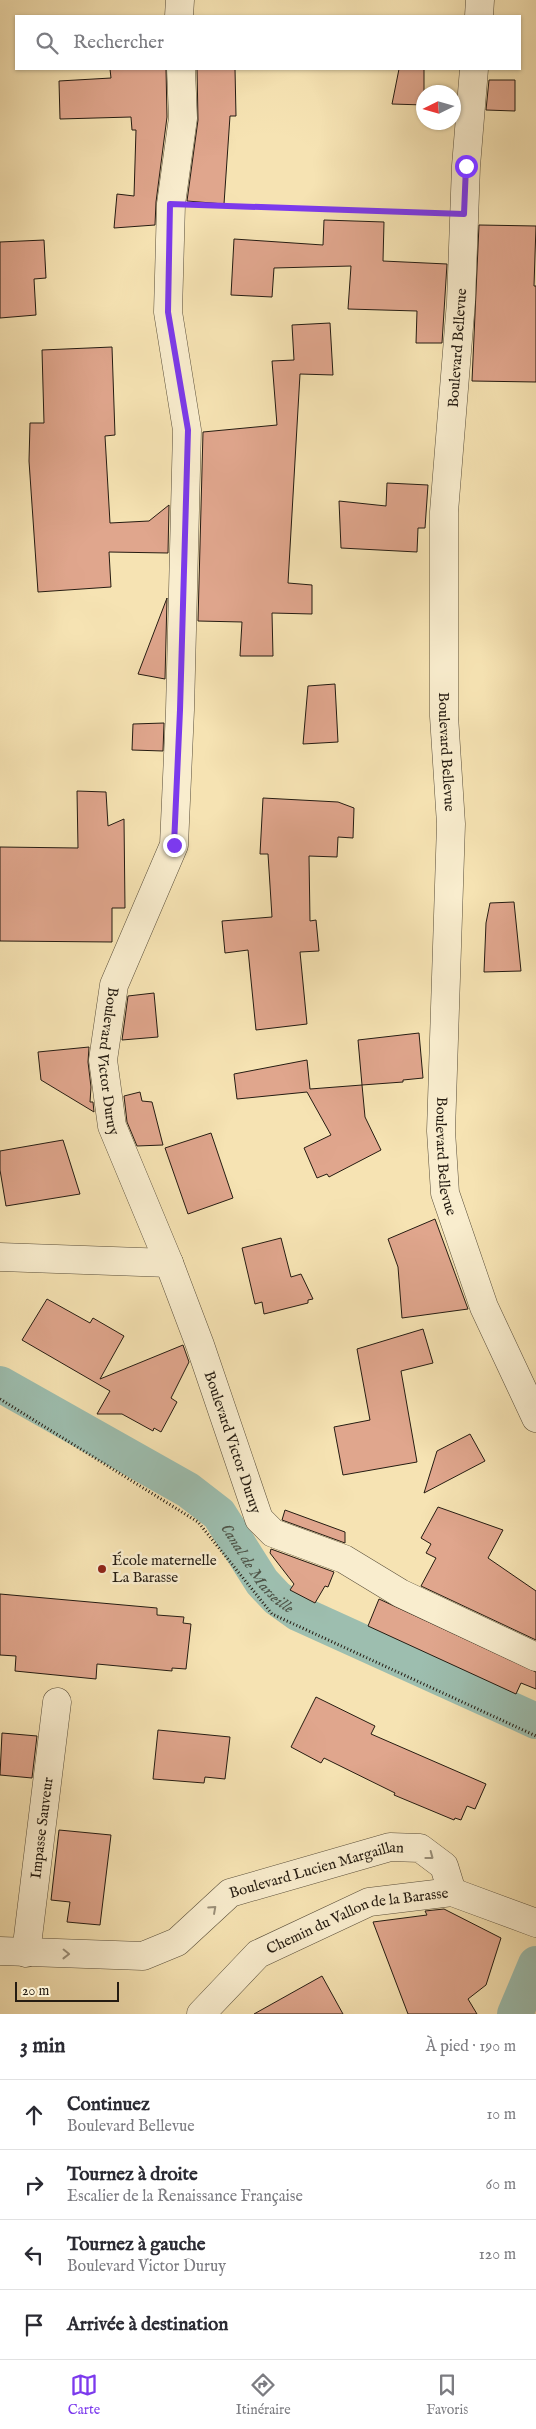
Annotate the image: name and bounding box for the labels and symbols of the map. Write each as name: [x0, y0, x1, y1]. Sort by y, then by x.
north arrow: [416, 85, 461, 130]
route start: [455, 155, 478, 178]
street label: Boulevard Bellevue: [444, 288, 471, 408]
street label: Boulevard Bellevue: [434, 692, 459, 812]
route end: [163, 834, 186, 857]
street label: Boulevard Victor Duruy: [93, 986, 124, 1139]
street label: Boulevard Bellevue: [431, 1096, 461, 1218]
street label: Boulevard Victor Duruy: [199, 1369, 266, 1517]
water label: Canal de Marseille: [216, 1520, 298, 1619]
place label: École maternelle La Barasse: [112, 1551, 217, 1587]
marker: École maternelle La Barasse: [96, 1563, 108, 1575]
street label: Impasse Sauveur: [26, 1776, 58, 1880]
street label: Boulevard Lucien Margaillan: [227, 1838, 404, 1903]
one-way arrow: [424, 1850, 433, 1858]
street label: Chemin du Vallon de la Barasse: [263, 1884, 450, 1959]
one-way arrow: [207, 1906, 216, 1915]
one-way arrow: [62, 1949, 70, 1959]
scale bar: [15, 1979, 119, 2002]

